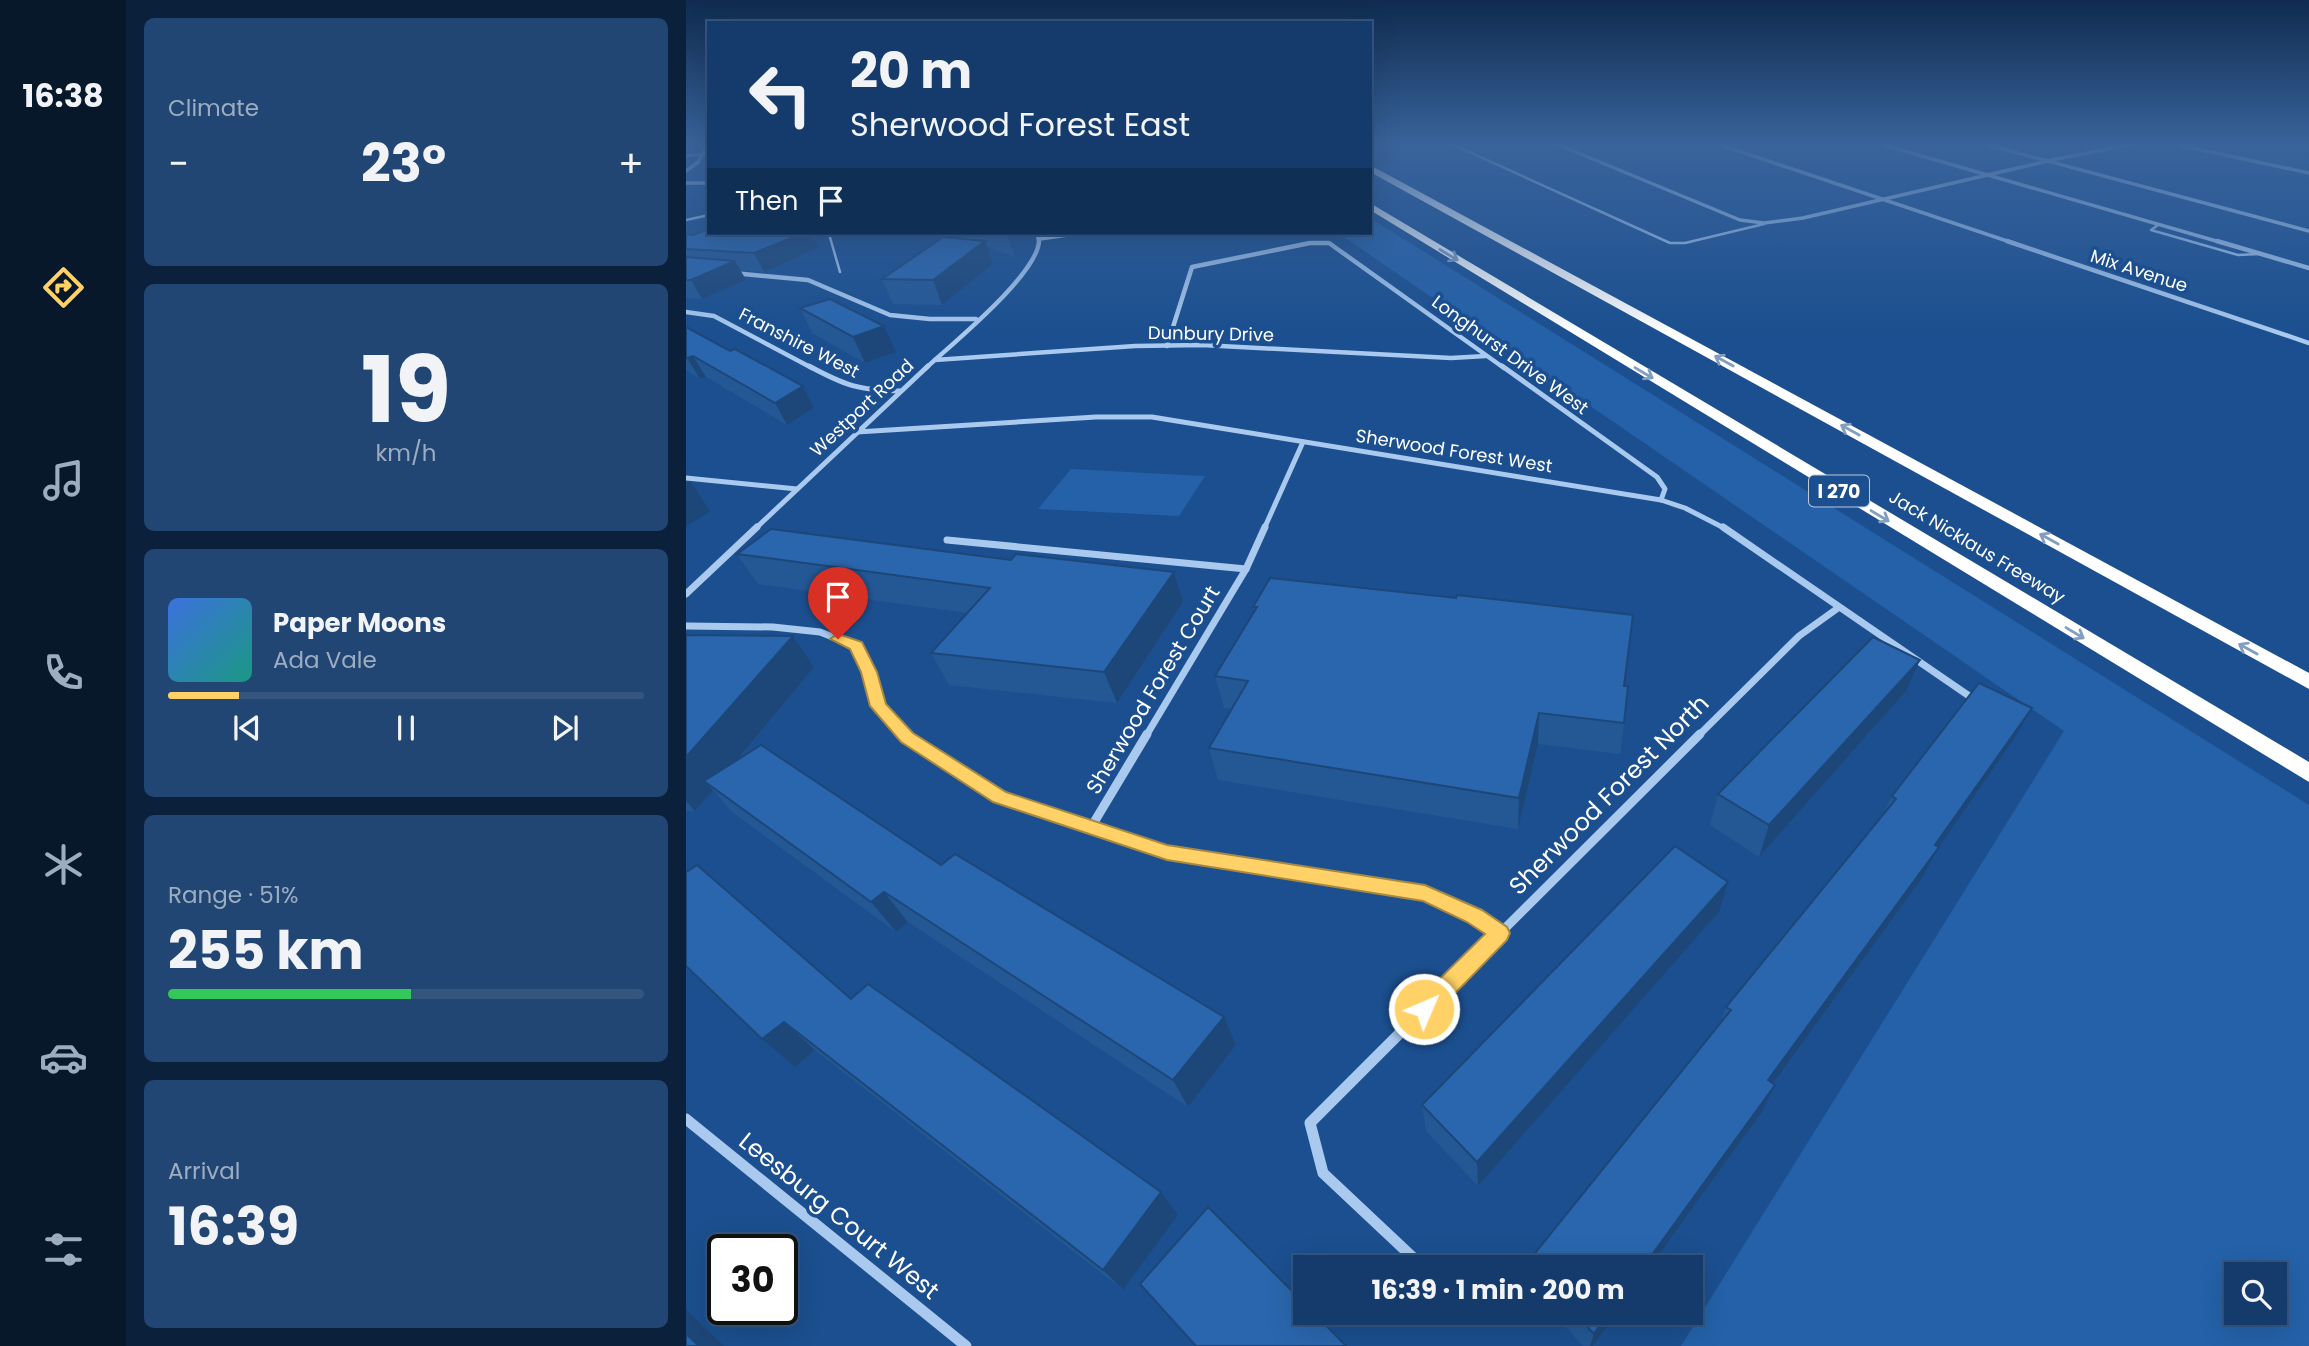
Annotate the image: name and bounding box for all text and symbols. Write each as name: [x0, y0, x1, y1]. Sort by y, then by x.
text: 20 m: [850, 37, 972, 105]
icon: left: [735, 49, 826, 140]
text: 16:38: [22, 73, 104, 118]
text: Climate: [168, 92, 259, 124]
text: Sherwood Forest East: [850, 102, 1190, 147]
text: 23°: [361, 127, 446, 200]
text: −: [168, 137, 189, 190]
text: +: [618, 137, 644, 190]
icon: arrive: [812, 182, 850, 220]
text: Then: [735, 183, 798, 219]
street label: Mix Avenue: [2087, 243, 2191, 298]
one-way arrow: [1439, 248, 1459, 262]
icon: directions: [39, 263, 88, 312]
street label: Longhurst Drive West: [1427, 289, 1594, 420]
street label: Franshire West: [735, 301, 864, 384]
street label: Dunbury Drive: [1148, 320, 1274, 347]
text: 19: [361, 326, 451, 454]
street label: Westport Road: [804, 353, 919, 462]
one-way arrow: [1715, 354, 1735, 368]
one-way arrow: [1633, 366, 1653, 380]
street label: Sherwood Forest West: [1354, 423, 1554, 478]
one-way arrow: [1840, 423, 1860, 437]
text: km/h: [375, 437, 437, 469]
icon: music: [39, 456, 88, 505]
road number: I 270: [1809, 476, 1869, 506]
street label: Jack Nicklaus Freeway: [1884, 484, 2070, 609]
one-way arrow: [1870, 509, 1890, 523]
one-way arrow: [2039, 532, 2060, 545]
pin: [808, 567, 868, 639]
icon: arrive: [819, 578, 857, 616]
street label: Sherwood Forest Court: [1079, 580, 1226, 799]
text: Paper Moons: [273, 605, 446, 641]
one-way arrow: [2065, 626, 2085, 640]
one-way arrow: [2239, 642, 2259, 656]
text: Ada Vale: [273, 644, 377, 676]
icon: phone: [39, 648, 88, 697]
street label: Sherwood Forest North: [1501, 687, 1716, 902]
icon: previous: [228, 709, 266, 747]
icon: pause: [387, 709, 425, 747]
icon: next: [546, 709, 584, 747]
icon: climate: [39, 840, 88, 889]
text: Range · 51%: [168, 879, 298, 911]
text: 255 km: [168, 914, 364, 987]
position arrow: [1387, 972, 1461, 1046]
icon: car: [39, 1033, 88, 1082]
street label: Leesburg Court West: [732, 1125, 946, 1307]
text: Arrival: [168, 1155, 240, 1187]
text: 16:39: [168, 1190, 299, 1263]
icon: filters: [39, 1225, 88, 1274]
speed limit sign: 30: [707, 1234, 798, 1325]
map controls: [2224, 1262, 2287, 1325]
button: search: [2224, 1262, 2287, 1325]
text: 16:39 · 1 min · 200 m: [1372, 1272, 1624, 1308]

